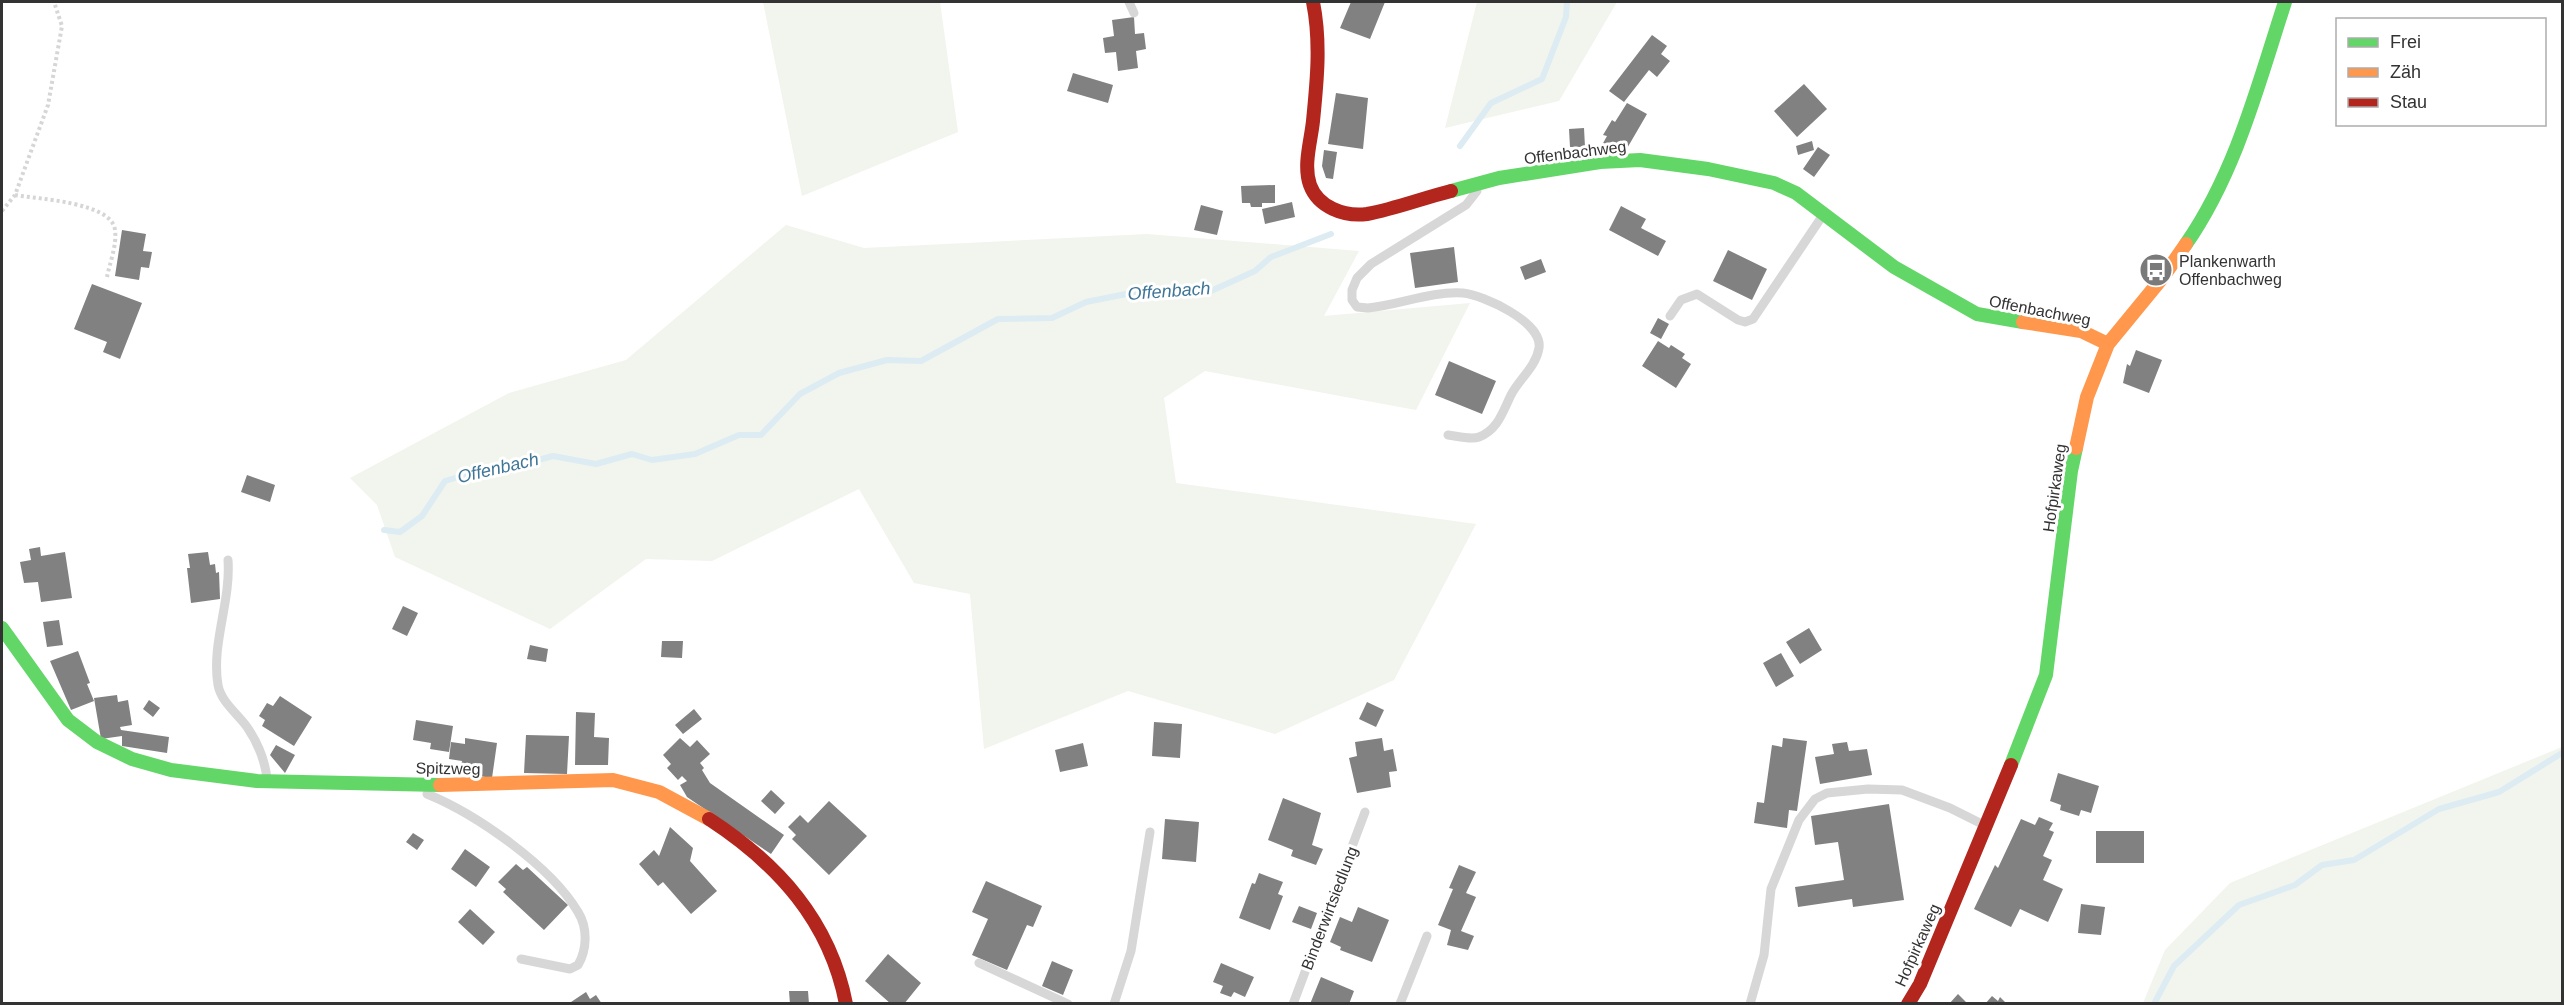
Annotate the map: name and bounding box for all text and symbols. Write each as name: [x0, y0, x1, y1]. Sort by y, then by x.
legend: [2336, 18, 2546, 126]
text: Frei: [2390, 32, 2421, 52]
text: Zäh: [2390, 62, 2421, 82]
text: Stau: [2390, 92, 2427, 112]
street label: Offenbachweg: [1523, 138, 1627, 167]
bus stop icon: Plankenwarth Offenbachweg: [2138, 252, 2174, 288]
place label: Plankenwarth Offenbachweg: [2179, 253, 2282, 288]
water label: Offenbach: [1127, 278, 1211, 304]
street label: Offenbachweg: [1988, 292, 2092, 329]
street label: Hofpirkaweg: [2040, 443, 2069, 533]
water label: Offenbach: [455, 449, 541, 487]
street label: Spitzweg: [415, 759, 481, 778]
street label: Binderwirtsiedlung: [1298, 844, 1361, 972]
street label: Hofpirkaweg: [1892, 901, 1943, 989]

